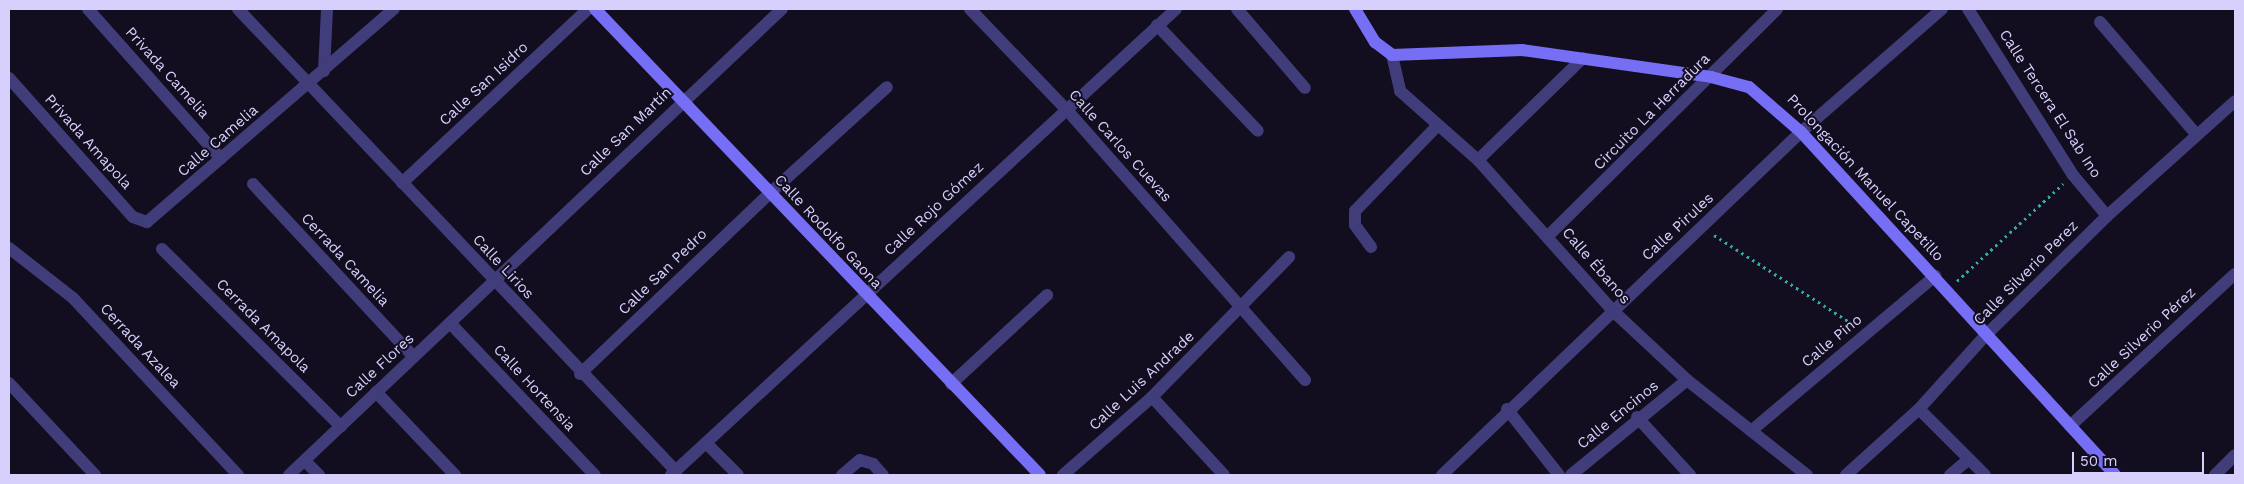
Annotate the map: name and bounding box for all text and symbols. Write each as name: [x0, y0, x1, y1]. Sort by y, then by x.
street label: Privada Camelia: [121, 23, 213, 123]
street label: Calle Tercera El Sab Ino: [1995, 26, 2105, 182]
street label: Calle San Isidro: [436, 38, 532, 130]
street label: Circuito La Herradura: [1590, 50, 1714, 174]
street label: Calle San Martín: [576, 84, 676, 180]
street label: Calle Carlos Cuevas: [1065, 86, 1175, 206]
street label: Privada Amapola: [40, 90, 136, 194]
street label: Prolongación Manuel Capetillo: [1783, 91, 1947, 265]
street label: Calle Camelia: [174, 101, 262, 181]
street label: Calle Rojo Gómez: [881, 158, 987, 260]
street label: Calle Rodolfo Gaona: [770, 171, 886, 293]
street label: Calle Pirules: [1638, 189, 1718, 265]
street label: Cerrada Camelia: [297, 210, 393, 310]
street label: Calle Silverio Perez: [1970, 217, 2082, 329]
street label: Calle Ébanos: [1558, 224, 1634, 308]
street label: Calle San Pedro: [615, 225, 711, 319]
street label: Calle Lirios: [469, 231, 537, 303]
street label: Cerrada Amapola: [212, 275, 314, 377]
street label: Calle Silverio Pérez: [2085, 284, 2199, 392]
street label: Cerrada Azalea: [96, 299, 184, 393]
street label: Calle Pino: [1798, 311, 1866, 371]
street label: Calle Luis Andrade: [1085, 327, 1199, 435]
street label: Calle Flores: [342, 330, 418, 402]
street label: Calle Hortensia: [489, 341, 579, 435]
street label: Calle Encinos: [1574, 377, 1662, 453]
scale bar: [2074, 442, 2206, 474]
text: 50 m: [2080, 452, 2117, 470]

